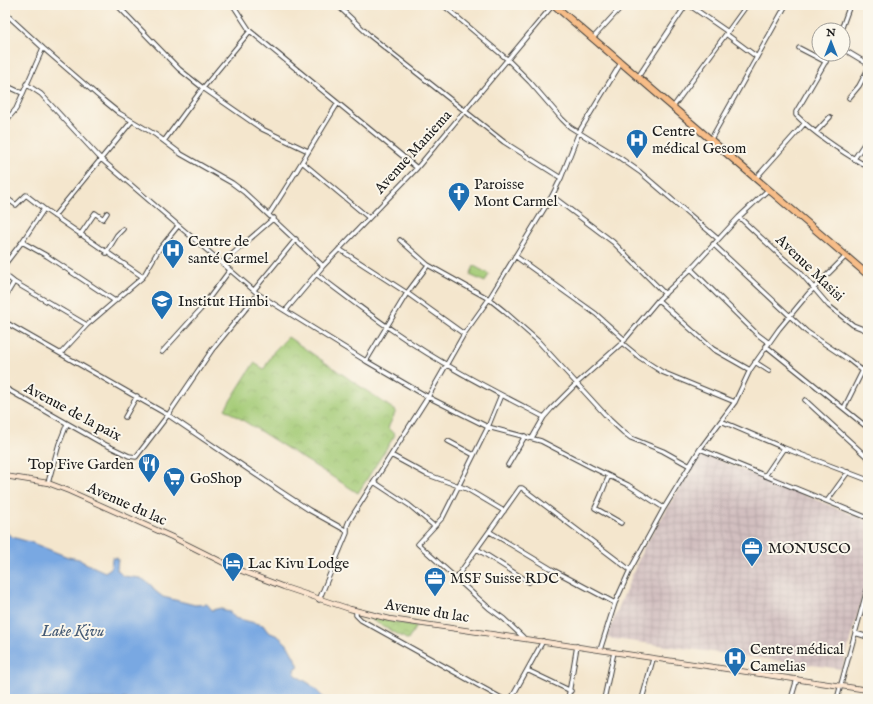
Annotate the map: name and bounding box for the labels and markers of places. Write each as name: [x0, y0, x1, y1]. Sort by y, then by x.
place label: Centre médical Gesom: [652, 122, 747, 158]
hospital icon: Centre médical Gesom: [624, 127, 650, 160]
place label: Paroisse Mont Carmel: [474, 175, 558, 211]
church icon: Paroisse Mont Carmel: [446, 180, 472, 213]
place label: Centre de santé Carmel: [188, 232, 269, 268]
hospital icon: Centre de santé Carmel: [160, 237, 186, 270]
school or university icon: Institut Himbi: [149, 288, 175, 321]
place label: Institut Himbi: [178, 292, 269, 311]
restaurant icon: Top Five Garden: [136, 451, 162, 484]
place label: Top Five Garden: [28, 455, 134, 474]
supermarket icon: GoShop: [161, 465, 187, 498]
place label: GoShop: [190, 469, 242, 488]
office icon: MONUSCO: [739, 535, 765, 568]
place label: MONUSCO: [768, 539, 851, 558]
hotel icon: Lac Kivu Lodge: [220, 550, 246, 583]
place label: Lac Kivu Lodge: [248, 554, 349, 573]
office icon: MSF Suisse RDC: [422, 565, 448, 598]
place label: MSF Suisse RDC: [450, 569, 559, 588]
place label: Centre médical Camelias: [750, 640, 845, 676]
hospital icon: Centre médical Camelias: [722, 645, 748, 678]

